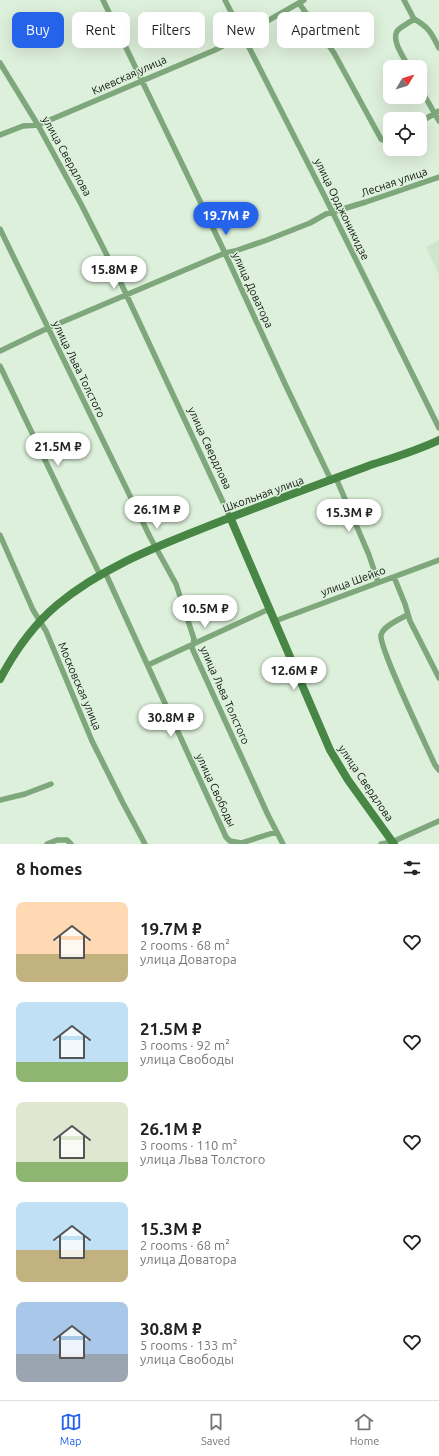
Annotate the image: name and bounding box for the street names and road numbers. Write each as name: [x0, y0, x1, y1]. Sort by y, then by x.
street label: Киевская улица: [90, 53, 168, 97]
street label: улица Свердлова: [40, 114, 94, 198]
street label: улица Орджоникидзе: [312, 156, 372, 262]
street label: Лесная улица: [359, 165, 429, 199]
street label: улица Доватора: [230, 250, 276, 330]
street label: улица Льва Толстого: [50, 319, 108, 419]
street label: улица Свердлова: [186, 405, 234, 491]
street label: Школьная улица: [221, 474, 305, 514]
street label: улица Шейко: [319, 564, 387, 598]
street label: Московская улица: [56, 640, 104, 732]
street label: улица Льва Толстого: [198, 644, 252, 746]
street label: улица Свердлова: [336, 743, 396, 823]
street label: улица Свободы: [194, 751, 238, 829]

